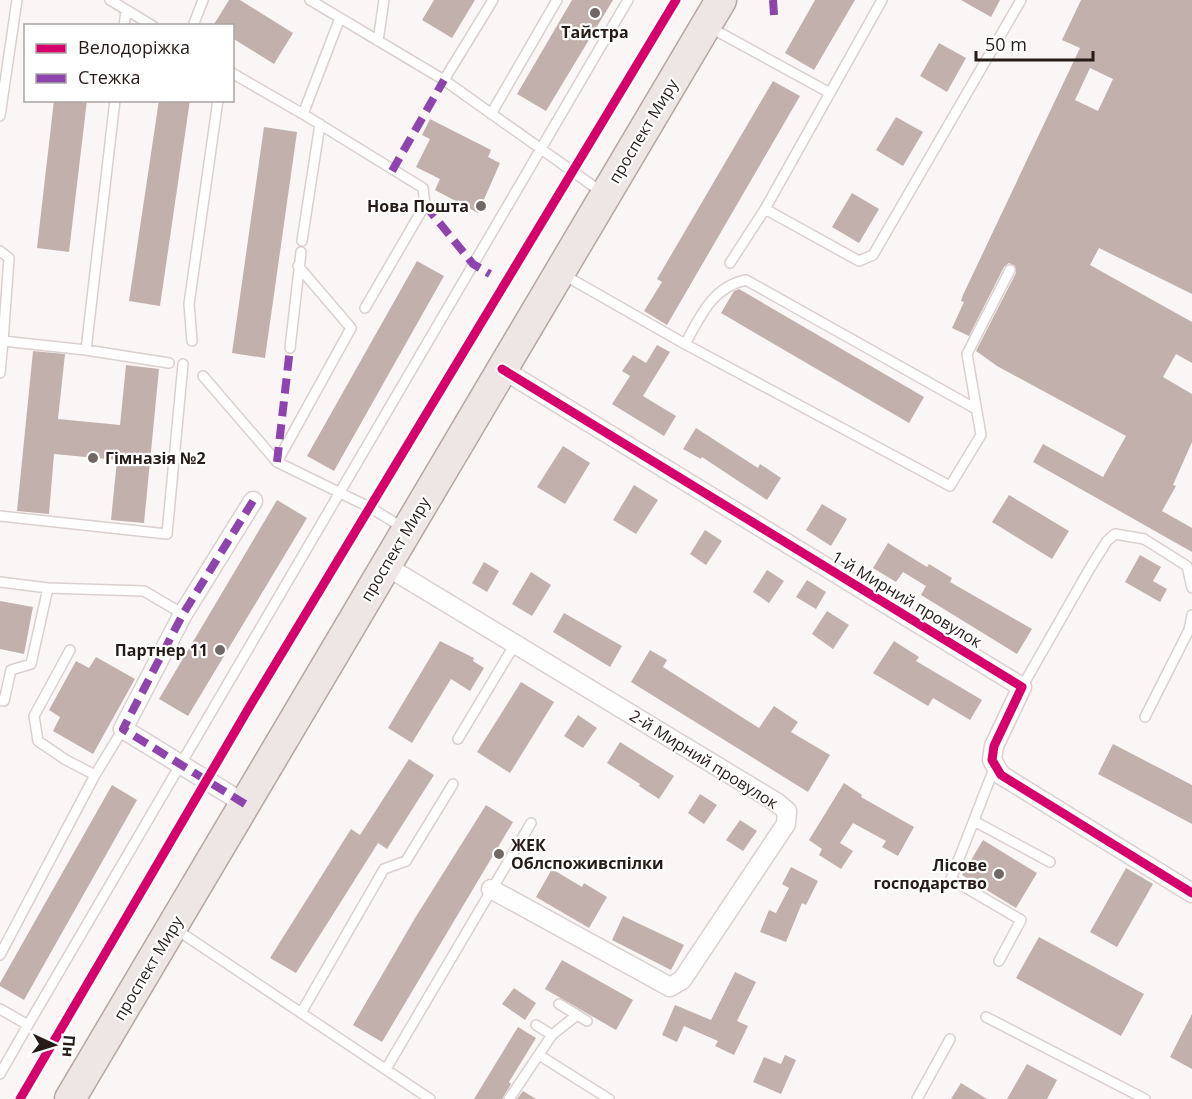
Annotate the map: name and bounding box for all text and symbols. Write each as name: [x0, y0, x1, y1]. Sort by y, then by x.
marker: Тайстра: [588, 6, 602, 20]
place label: Тайстра: [561, 21, 629, 43]
legend: [24, 24, 234, 102]
scale bar: [976, 24, 1093, 62]
text: 50 m: [985, 32, 1027, 56]
text: Велодоріжка: [78, 35, 190, 59]
text: Стежка: [78, 65, 140, 89]
street label: проспект Миру: [603, 74, 683, 187]
place label: Нова Пошта: [367, 195, 469, 217]
marker: Нова Пошта: [474, 199, 488, 213]
place label: Гімназія №2: [105, 447, 206, 469]
marker: Гімназія №2: [86, 451, 100, 465]
street label: проспект Миру: [355, 492, 435, 605]
street label: 1-й Мирний провулок: [828, 545, 987, 653]
place label: Партнер 11: [115, 639, 208, 661]
marker: Партнер 11: [213, 643, 227, 657]
street label: 2-й Мирний провулок: [626, 704, 783, 814]
place label: ЖЕК Облспоживспілки: [511, 834, 663, 874]
marker: ЖЕК Облспоживспілки: [492, 847, 506, 861]
place label: Лісове господарство: [873, 854, 987, 894]
marker: Лісове господарство: [992, 867, 1006, 881]
street label: проспект Миру: [108, 911, 188, 1024]
north arrow: [24, 1015, 84, 1075]
text: Пн: [57, 1034, 81, 1058]

